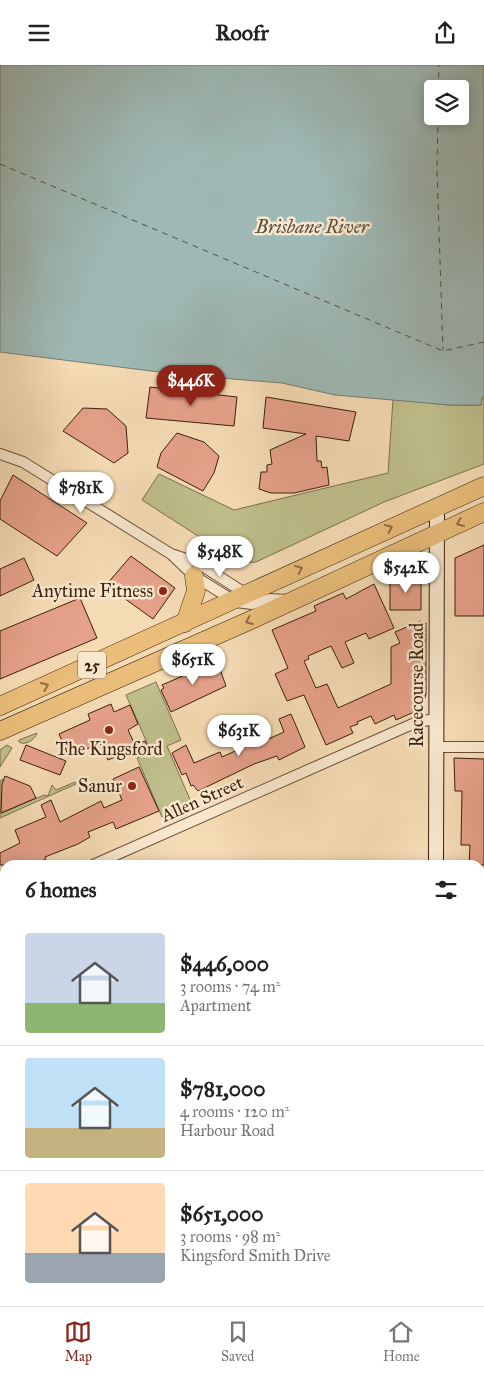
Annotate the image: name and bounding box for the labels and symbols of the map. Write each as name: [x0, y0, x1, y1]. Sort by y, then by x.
water label: Brisbane River: [254, 215, 370, 238]
pin: $446K: [156, 365, 226, 407]
pin: $781K: [46, 471, 116, 514]
one-way arrow: [456, 516, 465, 527]
one-way arrow: [384, 523, 393, 534]
pin: $548K: [185, 535, 255, 578]
pin: $542K: [371, 551, 441, 594]
one-way arrow: [294, 565, 303, 576]
place label: Anytime Fitness: [31, 580, 153, 602]
marker: Anytime Fitness: [157, 585, 169, 597]
one-way arrow: [245, 614, 254, 625]
street label: Racecourse Road: [406, 623, 428, 747]
pin: $651K: [158, 643, 228, 686]
road number: 25: [78, 651, 106, 679]
one-way arrow: [40, 682, 49, 693]
pin: $631K: [204, 715, 274, 757]
marker: The Kingsford: [103, 724, 115, 736]
place label: The Kingsford: [56, 738, 162, 761]
street label: Allen Street: [157, 771, 247, 827]
place label: Sanur: [78, 775, 122, 797]
marker: Sanur: [126, 780, 138, 792]

